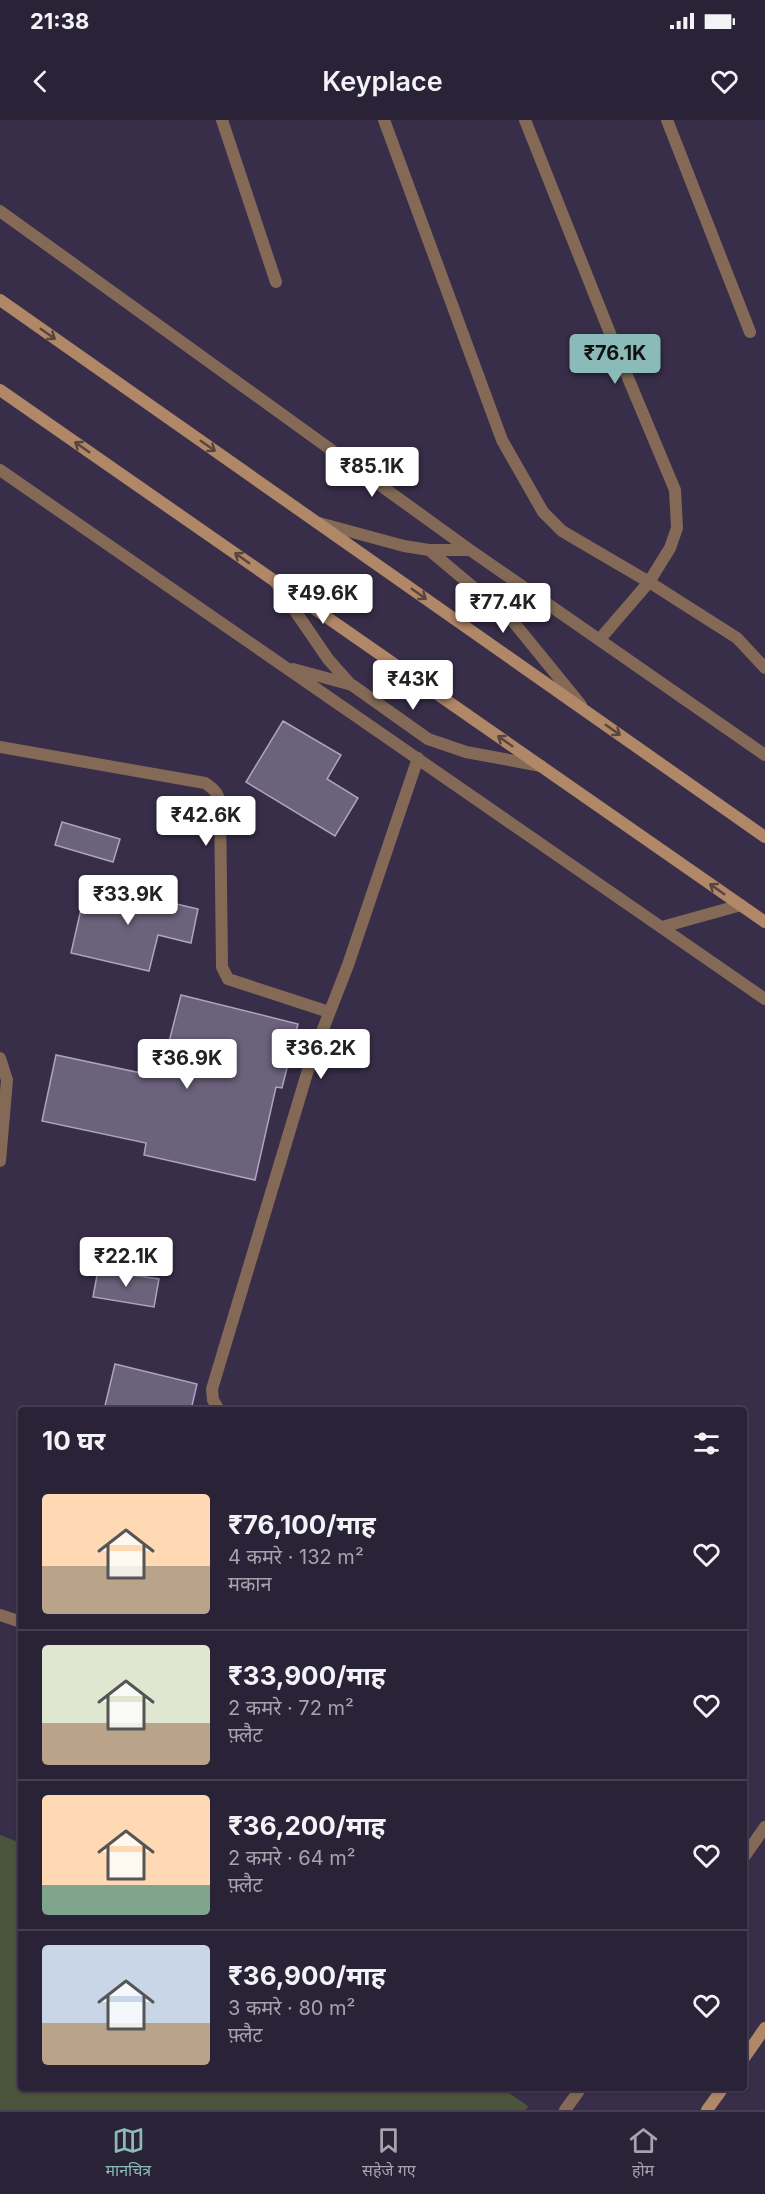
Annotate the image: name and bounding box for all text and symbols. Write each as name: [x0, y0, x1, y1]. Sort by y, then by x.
text: 21:38: [30, 8, 89, 34]
icon: back: [24, 65, 57, 98]
text: Keyplace: [322, 65, 443, 98]
icon: heart: [708, 65, 741, 98]
one-way arrow: [39, 328, 55, 340]
pin: ₹76.1K: [566, 334, 664, 385]
text: ₹76.1K: [583, 341, 647, 365]
one-way arrow: [199, 440, 215, 452]
one-way arrow: [74, 441, 90, 453]
pin: ₹85.1K: [323, 447, 421, 498]
text: ₹85.1K: [340, 454, 404, 478]
one-way arrow: [234, 552, 250, 564]
pin: ₹49.6K: [274, 574, 372, 625]
text: ₹49.6K: [288, 581, 358, 605]
pin: ₹77.4K: [454, 583, 552, 634]
one-way arrow: [410, 588, 426, 600]
text: ₹77.4K: [469, 590, 537, 614]
pin: ₹43K: [377, 660, 449, 711]
text: ₹43K: [387, 667, 439, 691]
one-way arrow: [604, 724, 620, 736]
one-way arrow: [498, 735, 514, 747]
pin: ₹42.6K: [157, 796, 255, 847]
text: ₹42.6K: [170, 803, 242, 827]
pin: ₹33.9K: [79, 875, 177, 926]
text: ₹33.9K: [93, 882, 163, 906]
one-way arrow: [710, 883, 726, 895]
pin: ₹36.2K: [272, 1029, 370, 1080]
text: ₹36.2K: [286, 1036, 356, 1060]
pin: ₹36.9K: [138, 1039, 236, 1090]
text: ₹36.9K: [152, 1046, 222, 1070]
pin: ₹22.1K: [77, 1237, 175, 1288]
text: ₹22.1K: [94, 1244, 158, 1268]
text: 10 घर: [42, 1425, 105, 1456]
icon: filters: [690, 1427, 723, 1460]
text: ₹76,100/माह: [228, 1509, 376, 1540]
icon: home: [90, 1518, 162, 1590]
icon: heart: [690, 1538, 723, 1571]
text: 4 कमरे · 132 m²: [228, 1545, 364, 1569]
text: मकान: [228, 1572, 272, 1596]
text: ₹33,900/माह: [228, 1660, 386, 1691]
icon: home: [90, 1669, 162, 1741]
icon: heart: [690, 1689, 723, 1722]
text: 2 कमरे · 72 m²: [228, 1696, 354, 1720]
text: फ़्लैट: [228, 1723, 263, 1747]
text: ₹36,200/माह: [228, 1810, 385, 1841]
icon: home: [90, 1819, 162, 1891]
icon: heart: [690, 1839, 723, 1872]
text: 2 कमरे · 64 m²: [228, 1846, 356, 1870]
text: फ़्लैट: [228, 1873, 263, 1897]
text: ₹36,900/माह: [228, 1960, 385, 1991]
icon: home: [90, 1969, 162, 2041]
icon: heart: [690, 1989, 723, 2022]
text: 3 कमरे · 80 m²: [228, 1996, 355, 2020]
text: फ़्लैट: [228, 2023, 263, 2047]
tab: मानचित्र: [105, 2124, 151, 2183]
tab: सहेजे गए: [362, 2124, 416, 2183]
tab: होम: [627, 2124, 660, 2183]

